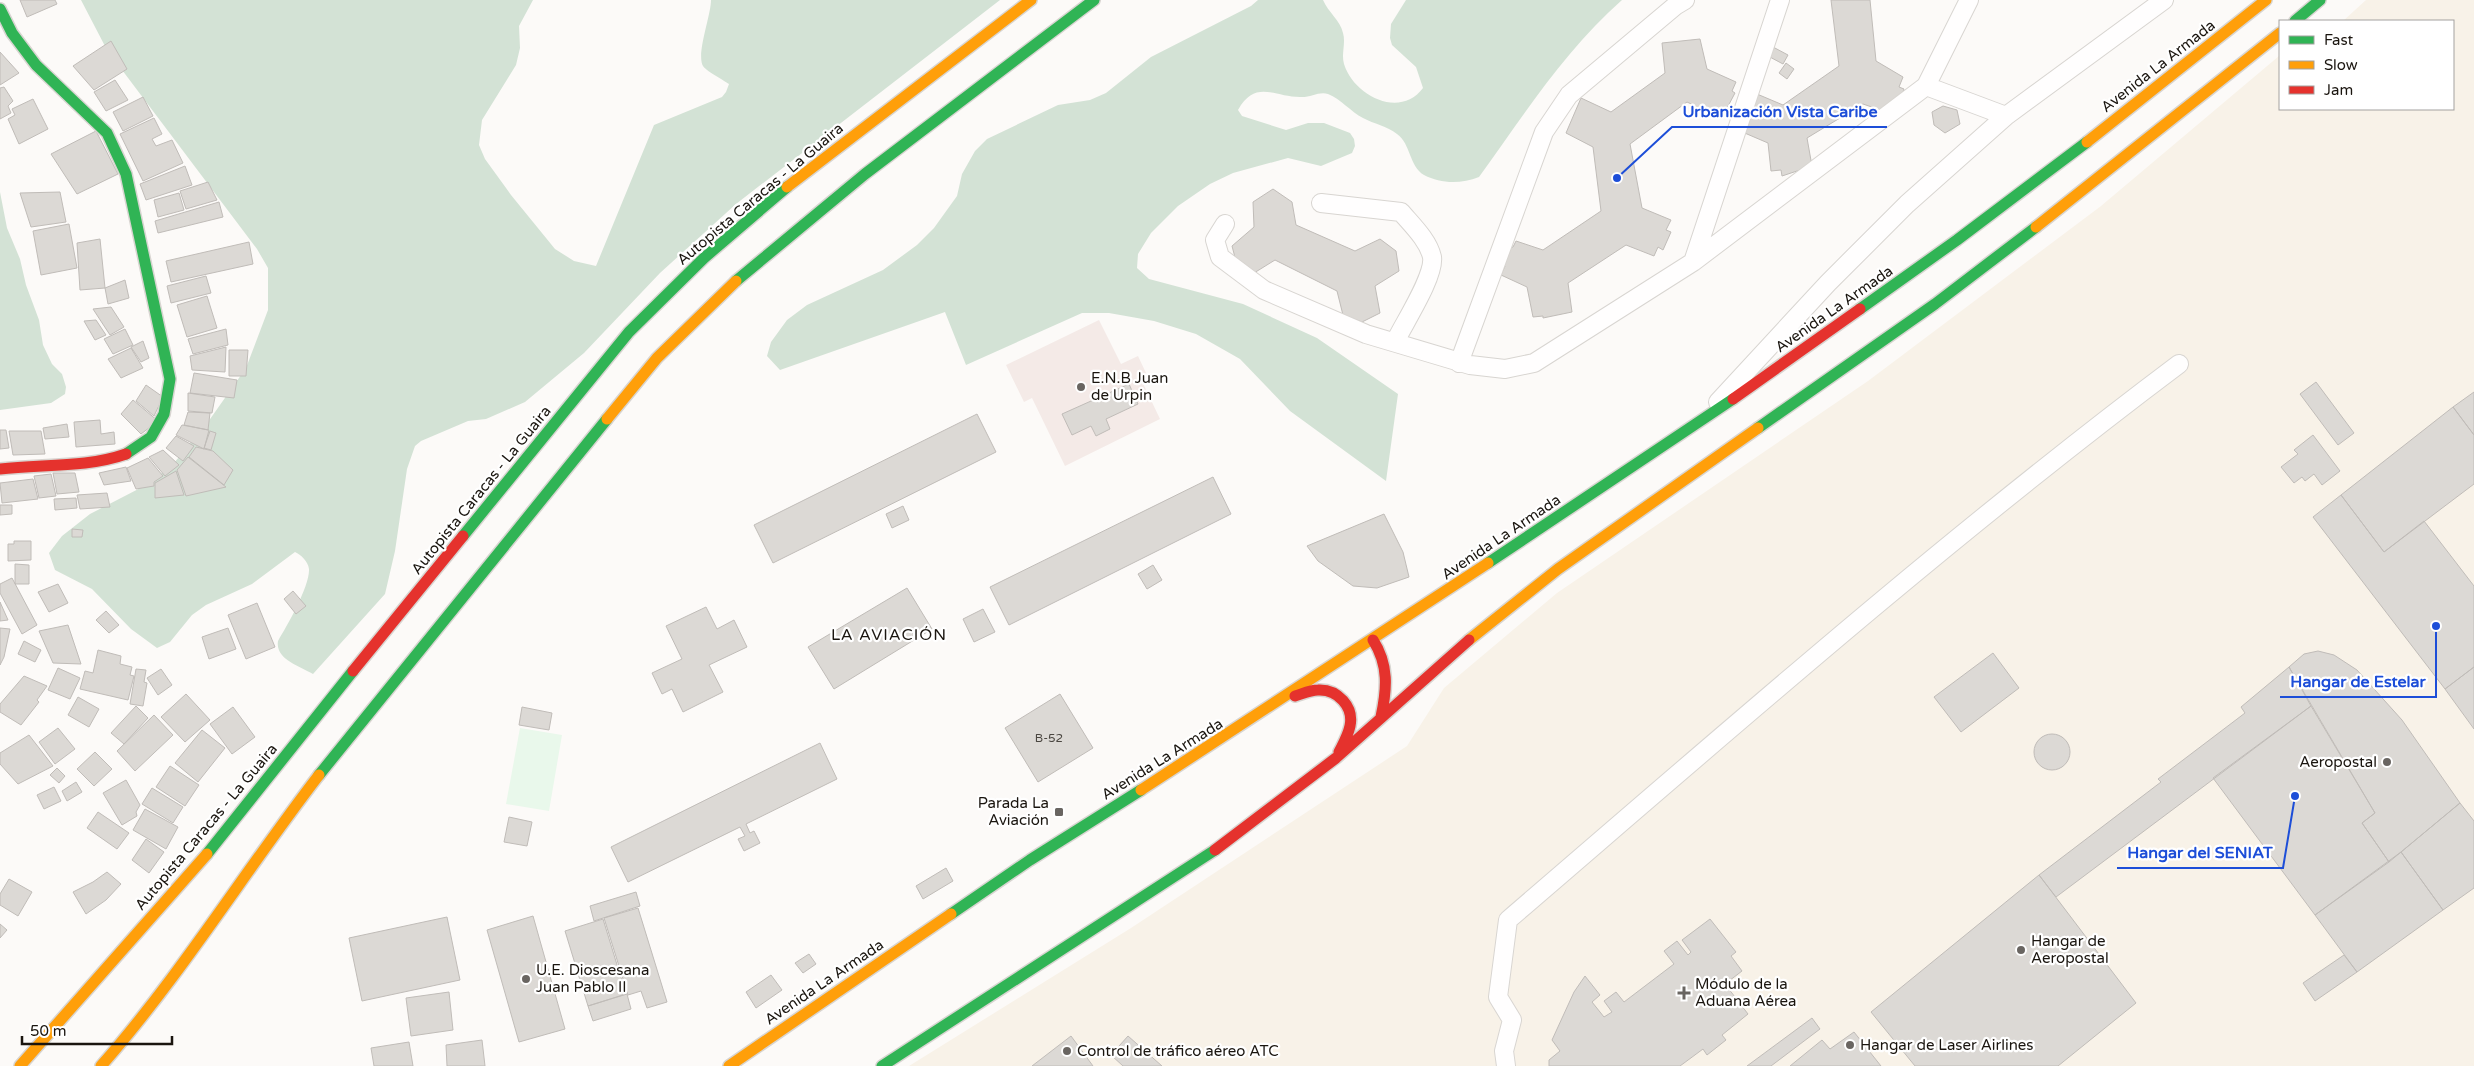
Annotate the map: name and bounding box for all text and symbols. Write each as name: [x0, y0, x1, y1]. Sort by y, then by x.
street label: Avenida La Armada: [2097, 16, 2219, 116]
legend: [2279, 20, 2454, 110]
text: Fast: [2324, 31, 2354, 49]
text: Slow: [2324, 56, 2358, 74]
text: Jam: [2324, 81, 2353, 99]
callout: Urbanización Vista Caribe: [1672, 96, 1887, 127]
text: Urbanización Vista Caribe: [1682, 102, 1878, 122]
street label: Autopista Caracas - La Guaira: [673, 119, 847, 269]
street label: Avenida La Armada: [1772, 262, 1896, 356]
place label: E.N.B Juan de Urpin: [1091, 369, 1168, 404]
marker: E.N.B Juan de Urpin: [1075, 381, 1087, 393]
street label: Autopista Caracas - La Guaira: [407, 402, 555, 578]
street label: Avenida La Armada: [1438, 491, 1564, 583]
district label: LA AVIACIÓN: [831, 625, 947, 645]
callout: Hangar de Estelar: [2280, 666, 2436, 697]
text: Hangar de Estelar: [2290, 672, 2427, 692]
street label: Avenida La Armada: [1098, 714, 1226, 804]
house number: B-52: [1035, 731, 1063, 745]
street label: Autopista Caracas - La Guaira: [131, 740, 281, 914]
place label: Aeropostal: [2299, 753, 2377, 771]
marker: Aeropostal: [2381, 756, 2393, 768]
place label: Parada La Aviación: [978, 794, 1049, 829]
marker: Parada La Aviación: [1053, 806, 1065, 818]
callout: Hangar del SENIAT: [2117, 837, 2283, 868]
text: Hangar del SENIAT: [2127, 843, 2273, 863]
place label: Hangar de Aeropostal: [2031, 932, 2109, 967]
street label: Avenida La Armada: [761, 936, 887, 1028]
marker: Hangar de Aeropostal: [2015, 944, 2027, 956]
place label: U.E. Dioscesana Juan Pablo II: [536, 961, 649, 996]
marker: U.E. Dioscesana Juan Pablo II: [520, 973, 532, 985]
place label: Módulo de la Aduana Aérea: [1695, 975, 1796, 1010]
marker: Módulo de la Aduana Aérea: [1677, 986, 1691, 1000]
scale bar: [22, 1014, 172, 1046]
text: 50 m: [30, 1022, 67, 1040]
place label: Hangar de Laser Airlines: [1860, 1036, 2034, 1054]
marker: Hangar de Laser Airlines: [1844, 1039, 1856, 1051]
place label: Control de tráfico aéreo ATC: [1077, 1042, 1279, 1060]
marker: Control de tráfico aéreo ATC: [1061, 1045, 1073, 1057]

